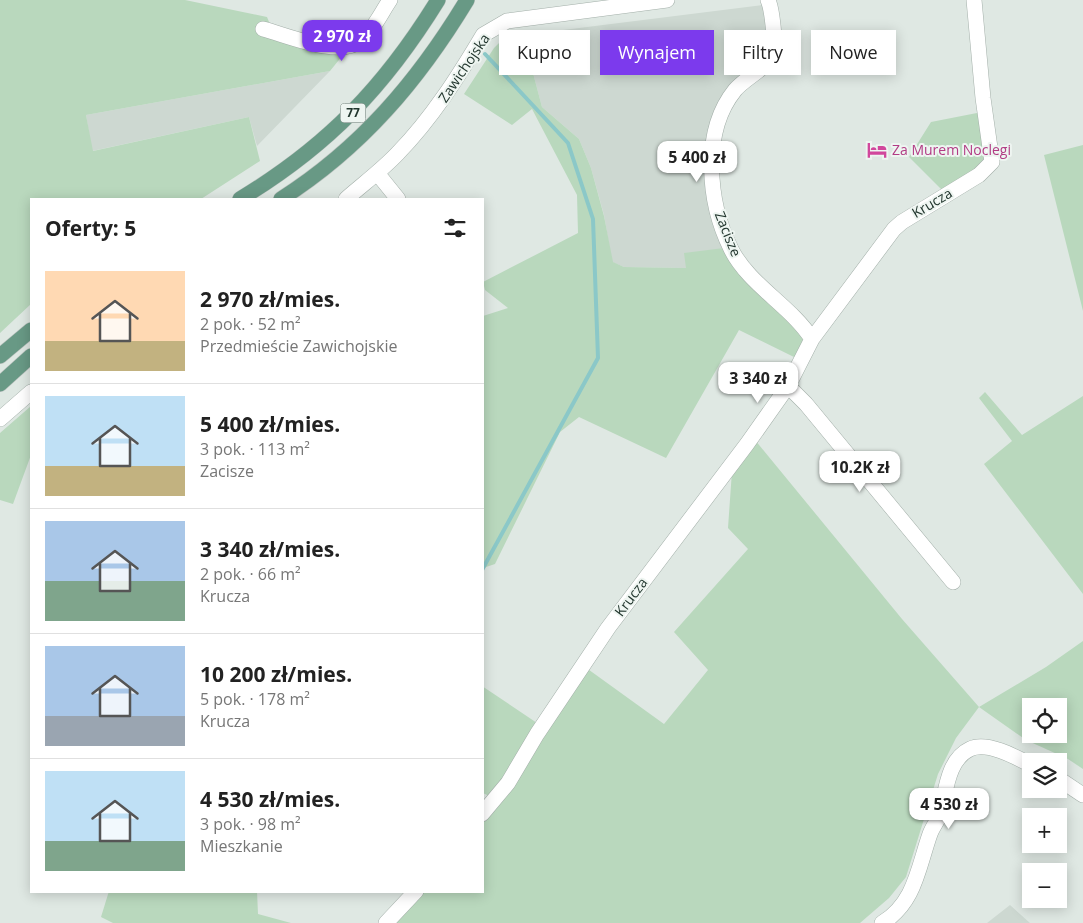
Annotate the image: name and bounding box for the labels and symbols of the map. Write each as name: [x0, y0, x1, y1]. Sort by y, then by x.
pin: 2 970 zł: [290, 20, 394, 62]
street label: Zawichojska: [434, 30, 494, 106]
road number: 77: [340, 104, 366, 122]
hotel icon: Za Murem Noclegi: [866, 139, 888, 161]
pin: 5 400 zł: [645, 140, 749, 183]
place label: Za Murem Noclegi: [892, 140, 1011, 159]
street label: Krucza: [908, 183, 955, 222]
street label: Zacisze: [711, 208, 746, 259]
pin: 3 340 zł: [706, 362, 810, 404]
pin: 10.2K zł: [808, 450, 912, 493]
street label: Krucza: [610, 573, 651, 620]
pin: 4 530 zł: [897, 788, 1001, 830]

